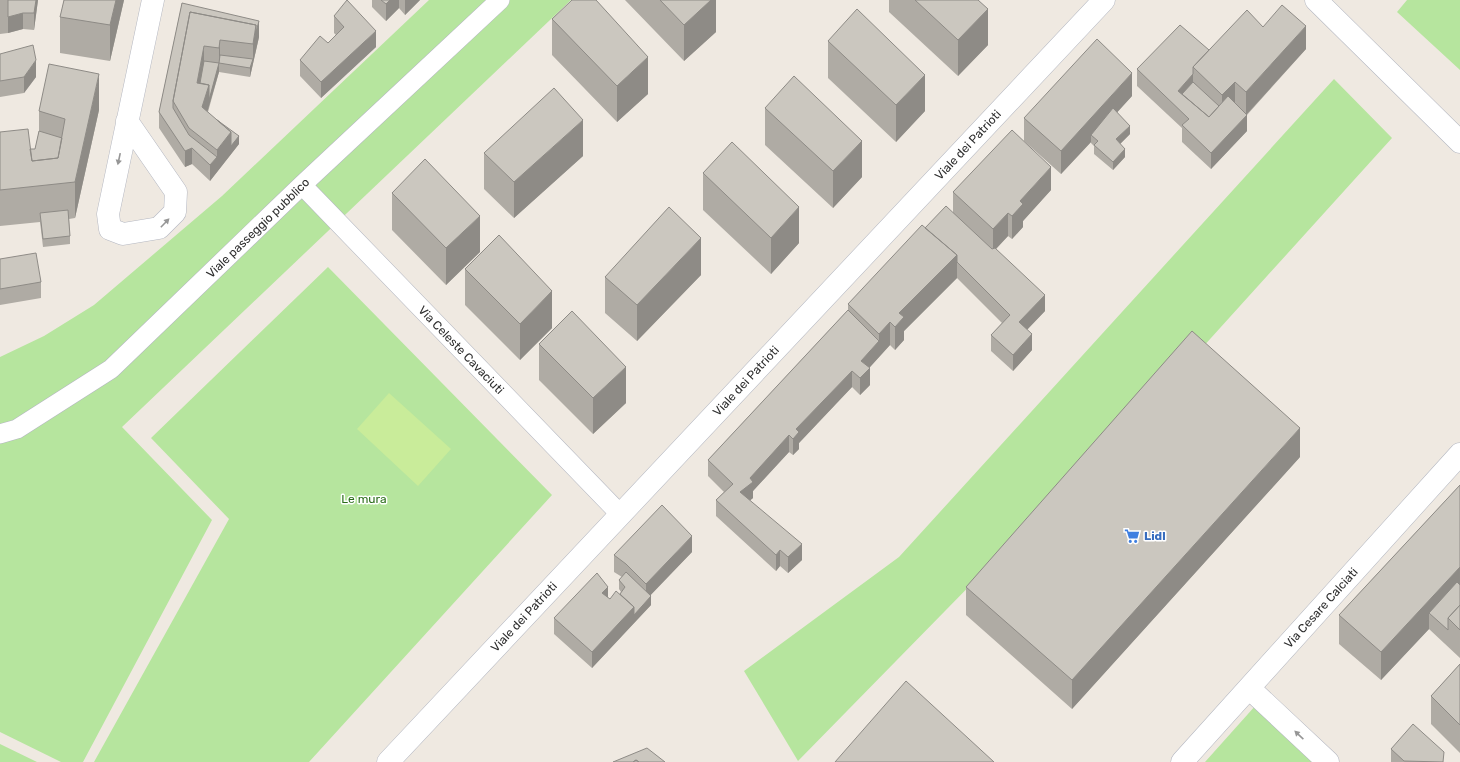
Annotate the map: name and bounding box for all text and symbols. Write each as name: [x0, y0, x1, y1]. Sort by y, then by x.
street label: Viale dei Patrioti: [932, 107, 1004, 183]
one-way arrow: [116, 153, 122, 165]
street label: Viale passeggio pubblico: [204, 175, 312, 281]
one-way arrow: [160, 218, 169, 228]
street label: Via Celeste Cavaciuti: [415, 303, 507, 397]
street label: Viale dei Patrioti: [710, 343, 782, 419]
park label: Le mura: [341, 492, 387, 506]
supermarket icon: Lidl: [1123, 527, 1141, 545]
place label: Lidl: [1144, 529, 1166, 543]
street label: Via Cesare Calciati: [1281, 565, 1361, 651]
street label: Viale dei Patrioti: [488, 579, 560, 655]
one-way arrow: [1294, 731, 1304, 740]

